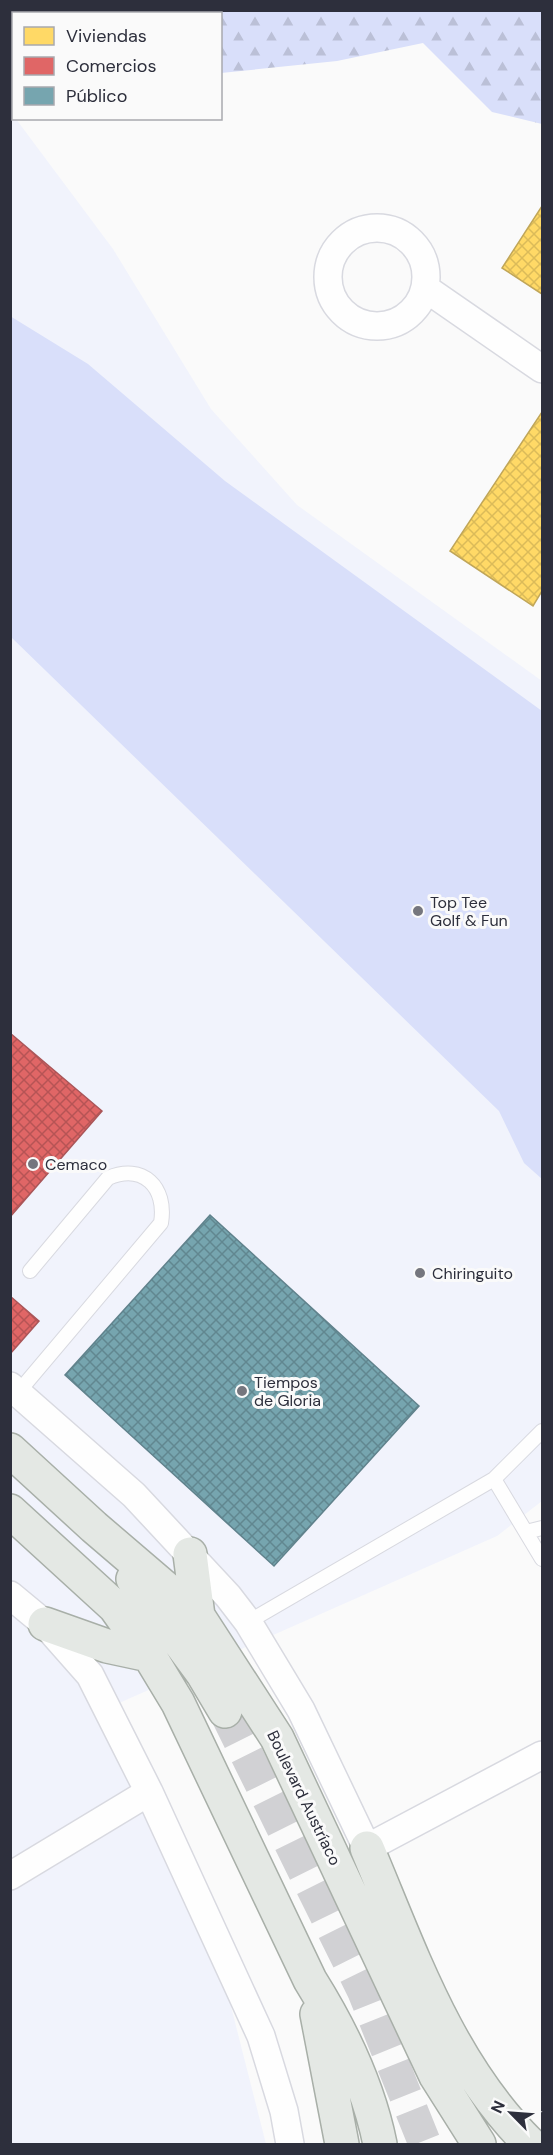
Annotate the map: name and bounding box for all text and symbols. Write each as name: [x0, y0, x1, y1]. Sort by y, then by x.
legend: [12, 12, 222, 120]
text: Viviendas: [66, 24, 147, 48]
text: Comercios: [66, 54, 157, 78]
text: Público: [66, 84, 127, 108]
place label: Top Tee Golf & Fun: [430, 892, 508, 931]
marker: Top Tee Golf & Fun: [411, 904, 425, 918]
place label: Cemaco: [45, 1154, 107, 1175]
marker: Cemaco: [26, 1157, 40, 1171]
place label: Chiringuito: [432, 1263, 513, 1284]
marker: Chiringuito: [413, 1266, 427, 1280]
place label: Tiempos de Gloria: [254, 1372, 321, 1411]
marker: Tiempos de Gloria: [235, 1384, 249, 1398]
street label: Boulevard Austríaco: [262, 1727, 346, 1869]
north arrow: [481, 2083, 541, 2143]
text: N: [486, 2097, 510, 2117]

